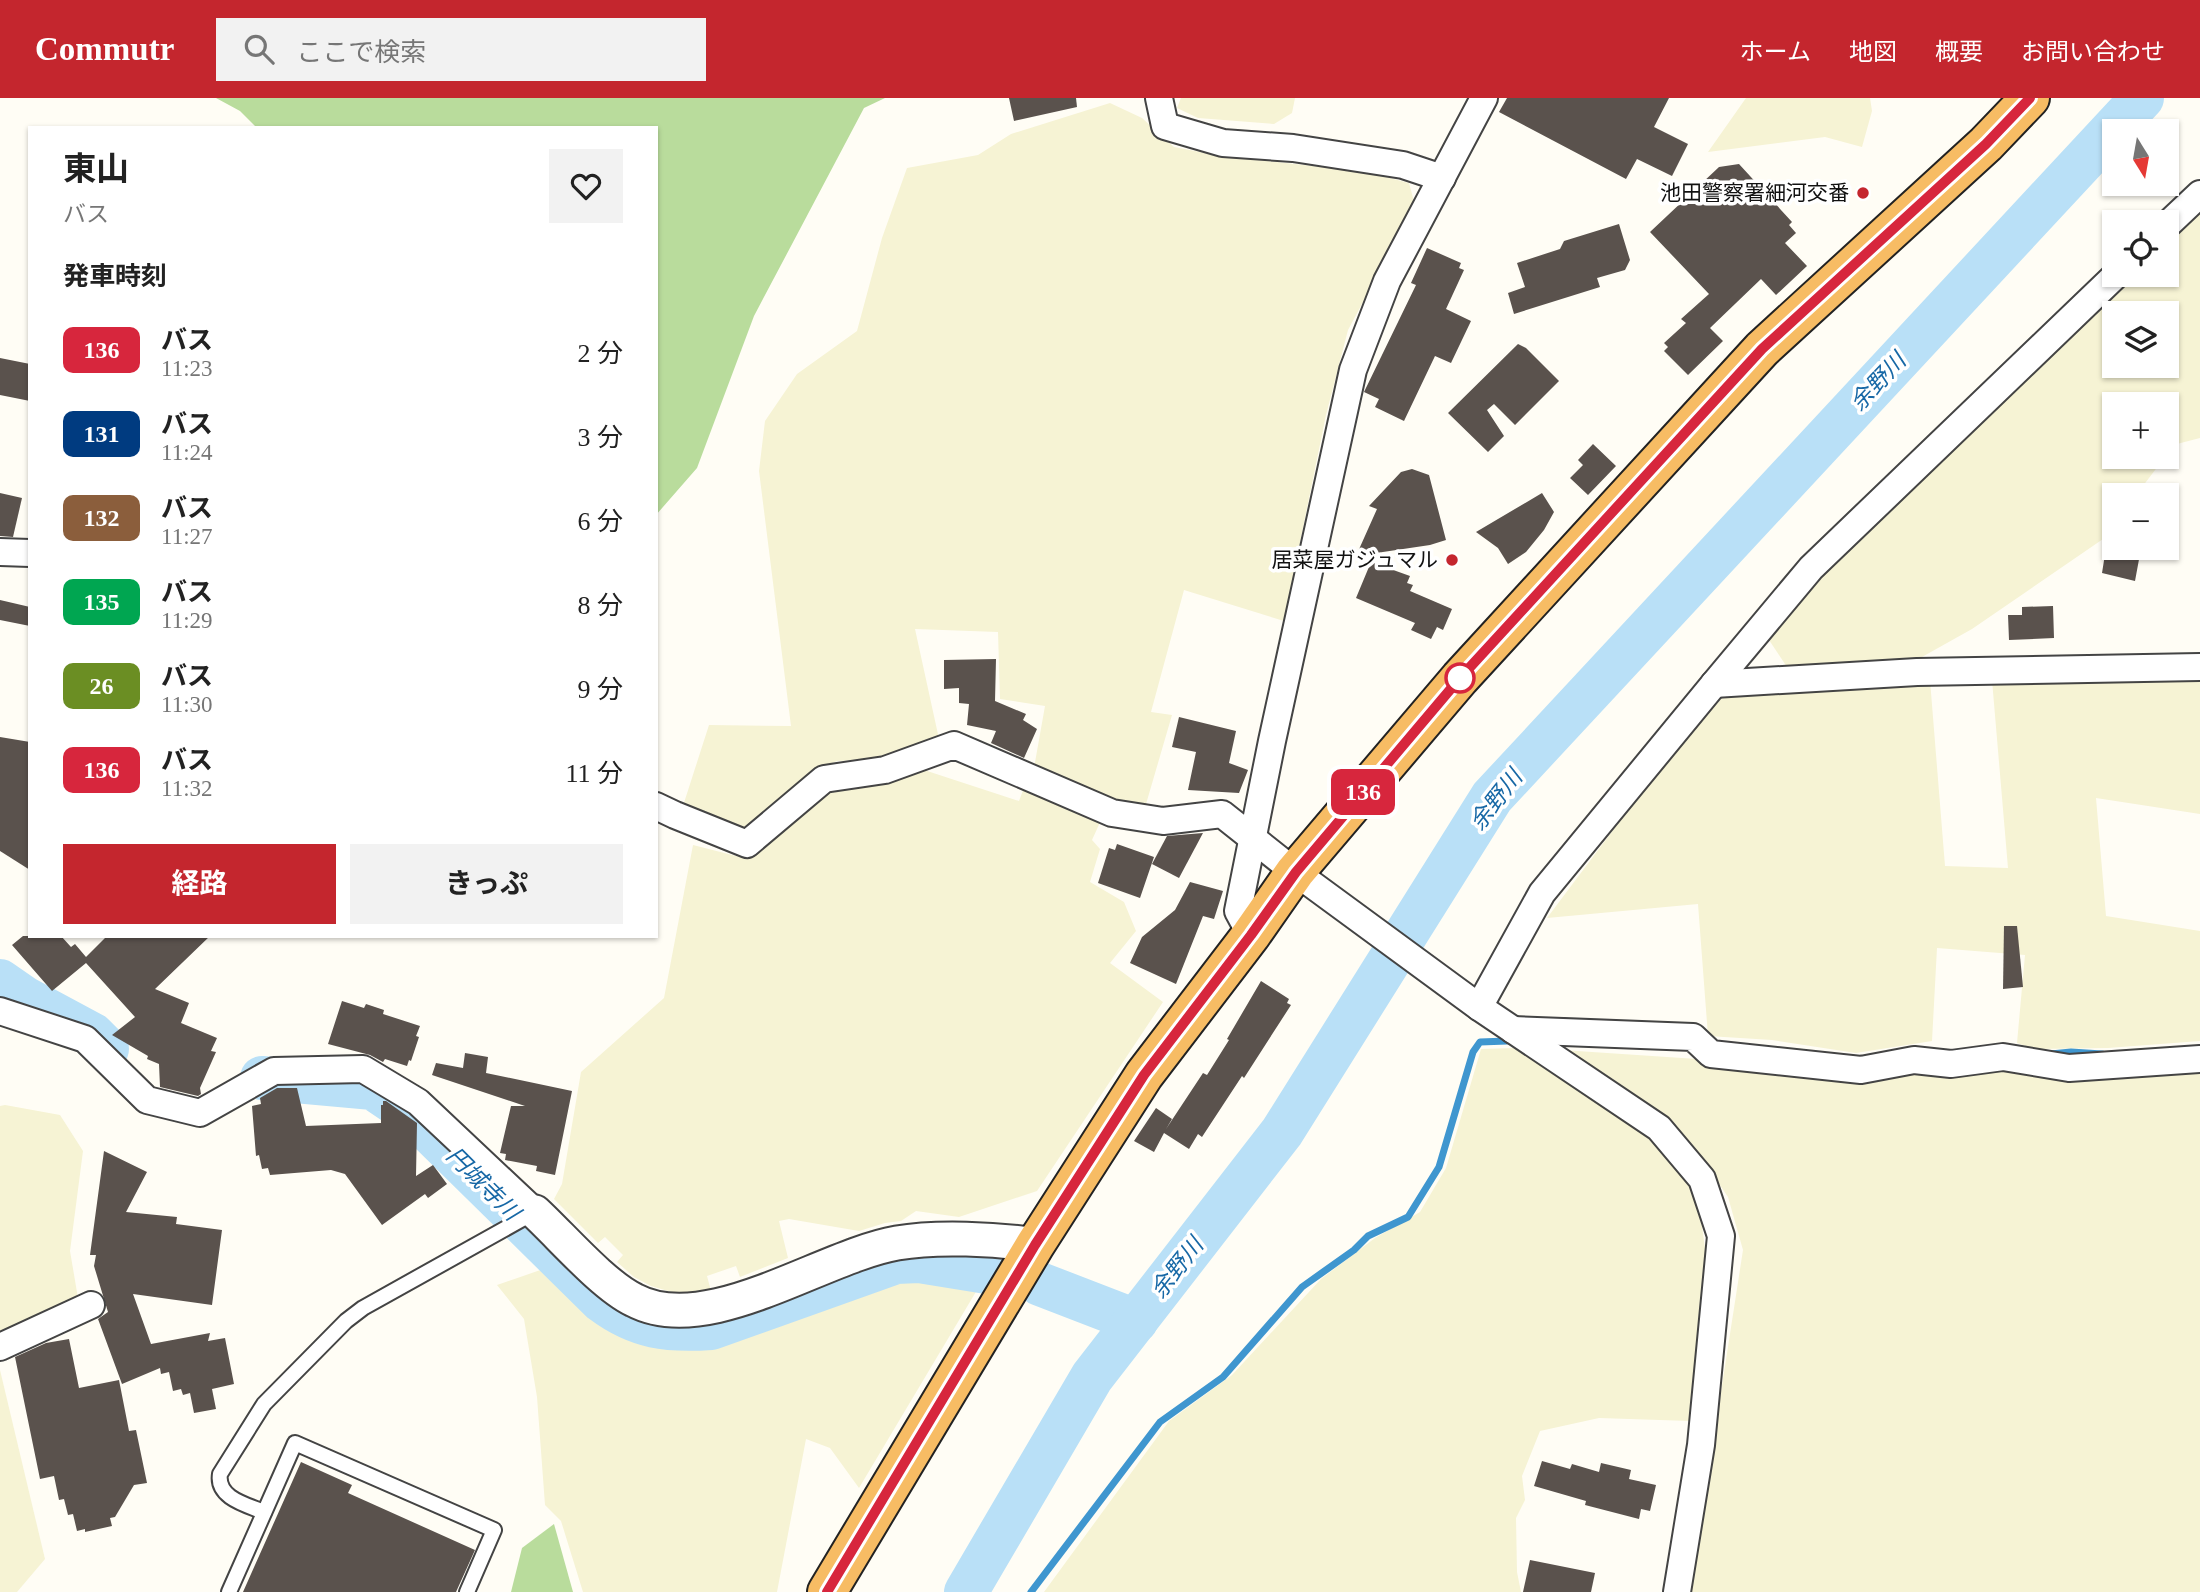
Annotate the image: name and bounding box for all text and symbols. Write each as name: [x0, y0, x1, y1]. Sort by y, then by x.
search box: [216, 18, 706, 81]
icon: search: [240, 30, 278, 68]
text: Commutr: [35, 31, 174, 67]
text: ここで検索: [296, 38, 426, 67]
text: ホーム: [1740, 39, 1811, 65]
text: 地図: [1849, 39, 1897, 65]
text: 概要: [1935, 39, 1983, 65]
text: お問い合わせ: [2021, 39, 2165, 65]
north arrow: [2102, 119, 2179, 196]
map controls: [2102, 119, 2179, 560]
button: heart: [549, 149, 623, 223]
text: 東山: [63, 151, 129, 187]
place label: 池田警察署細河交番: [1660, 181, 1849, 205]
marker: 池田警察署細河交番: [1855, 185, 1871, 201]
text: バス: [63, 202, 109, 227]
button: locate: [2102, 210, 2179, 287]
text: 発車時刻: [63, 262, 167, 291]
button: layers: [2102, 301, 2179, 378]
text: バス: [161, 326, 213, 355]
text: 136: [84, 337, 120, 363]
text: 2 分: [577, 339, 623, 368]
water label: 余野川: [1845, 346, 1913, 416]
text: 11:23: [161, 356, 213, 381]
button: +: [2102, 392, 2179, 469]
text: バス: [161, 410, 213, 439]
text: 131: [84, 421, 120, 447]
text: 3 分: [577, 423, 623, 452]
text: 11:24: [161, 440, 213, 465]
button: −: [2102, 483, 2179, 560]
text: バス: [161, 494, 213, 523]
text: 132: [84, 505, 120, 531]
text: 6 分: [577, 507, 623, 536]
text: 11:27: [161, 524, 213, 549]
place label: 居菜屋ガジュマル: [1271, 548, 1438, 572]
marker: 居菜屋ガジュマル: [1444, 552, 1460, 568]
text: バス: [161, 578, 213, 607]
text: 135: [84, 589, 120, 615]
text: 8 分: [577, 591, 623, 620]
text: 11:29: [161, 608, 213, 633]
text: バス: [161, 662, 213, 691]
unlabelled marker: [1445, 663, 1475, 693]
text: 26: [90, 673, 114, 699]
text: 9 分: [577, 675, 623, 704]
text: 11:30: [161, 692, 213, 717]
text: バス: [161, 746, 213, 775]
text: 136: [84, 757, 120, 783]
text: 11 分: [565, 759, 623, 788]
water label: 余野川: [1465, 763, 1529, 835]
line badge: 136: [1323, 769, 1403, 815]
text: 11:32: [161, 776, 213, 801]
text: 136: [1345, 779, 1381, 805]
button: 経路: [63, 844, 336, 924]
button: きっぷ: [350, 844, 623, 924]
water label: 円城寺川: [442, 1143, 526, 1227]
water label: 余野川: [1146, 1231, 1210, 1303]

